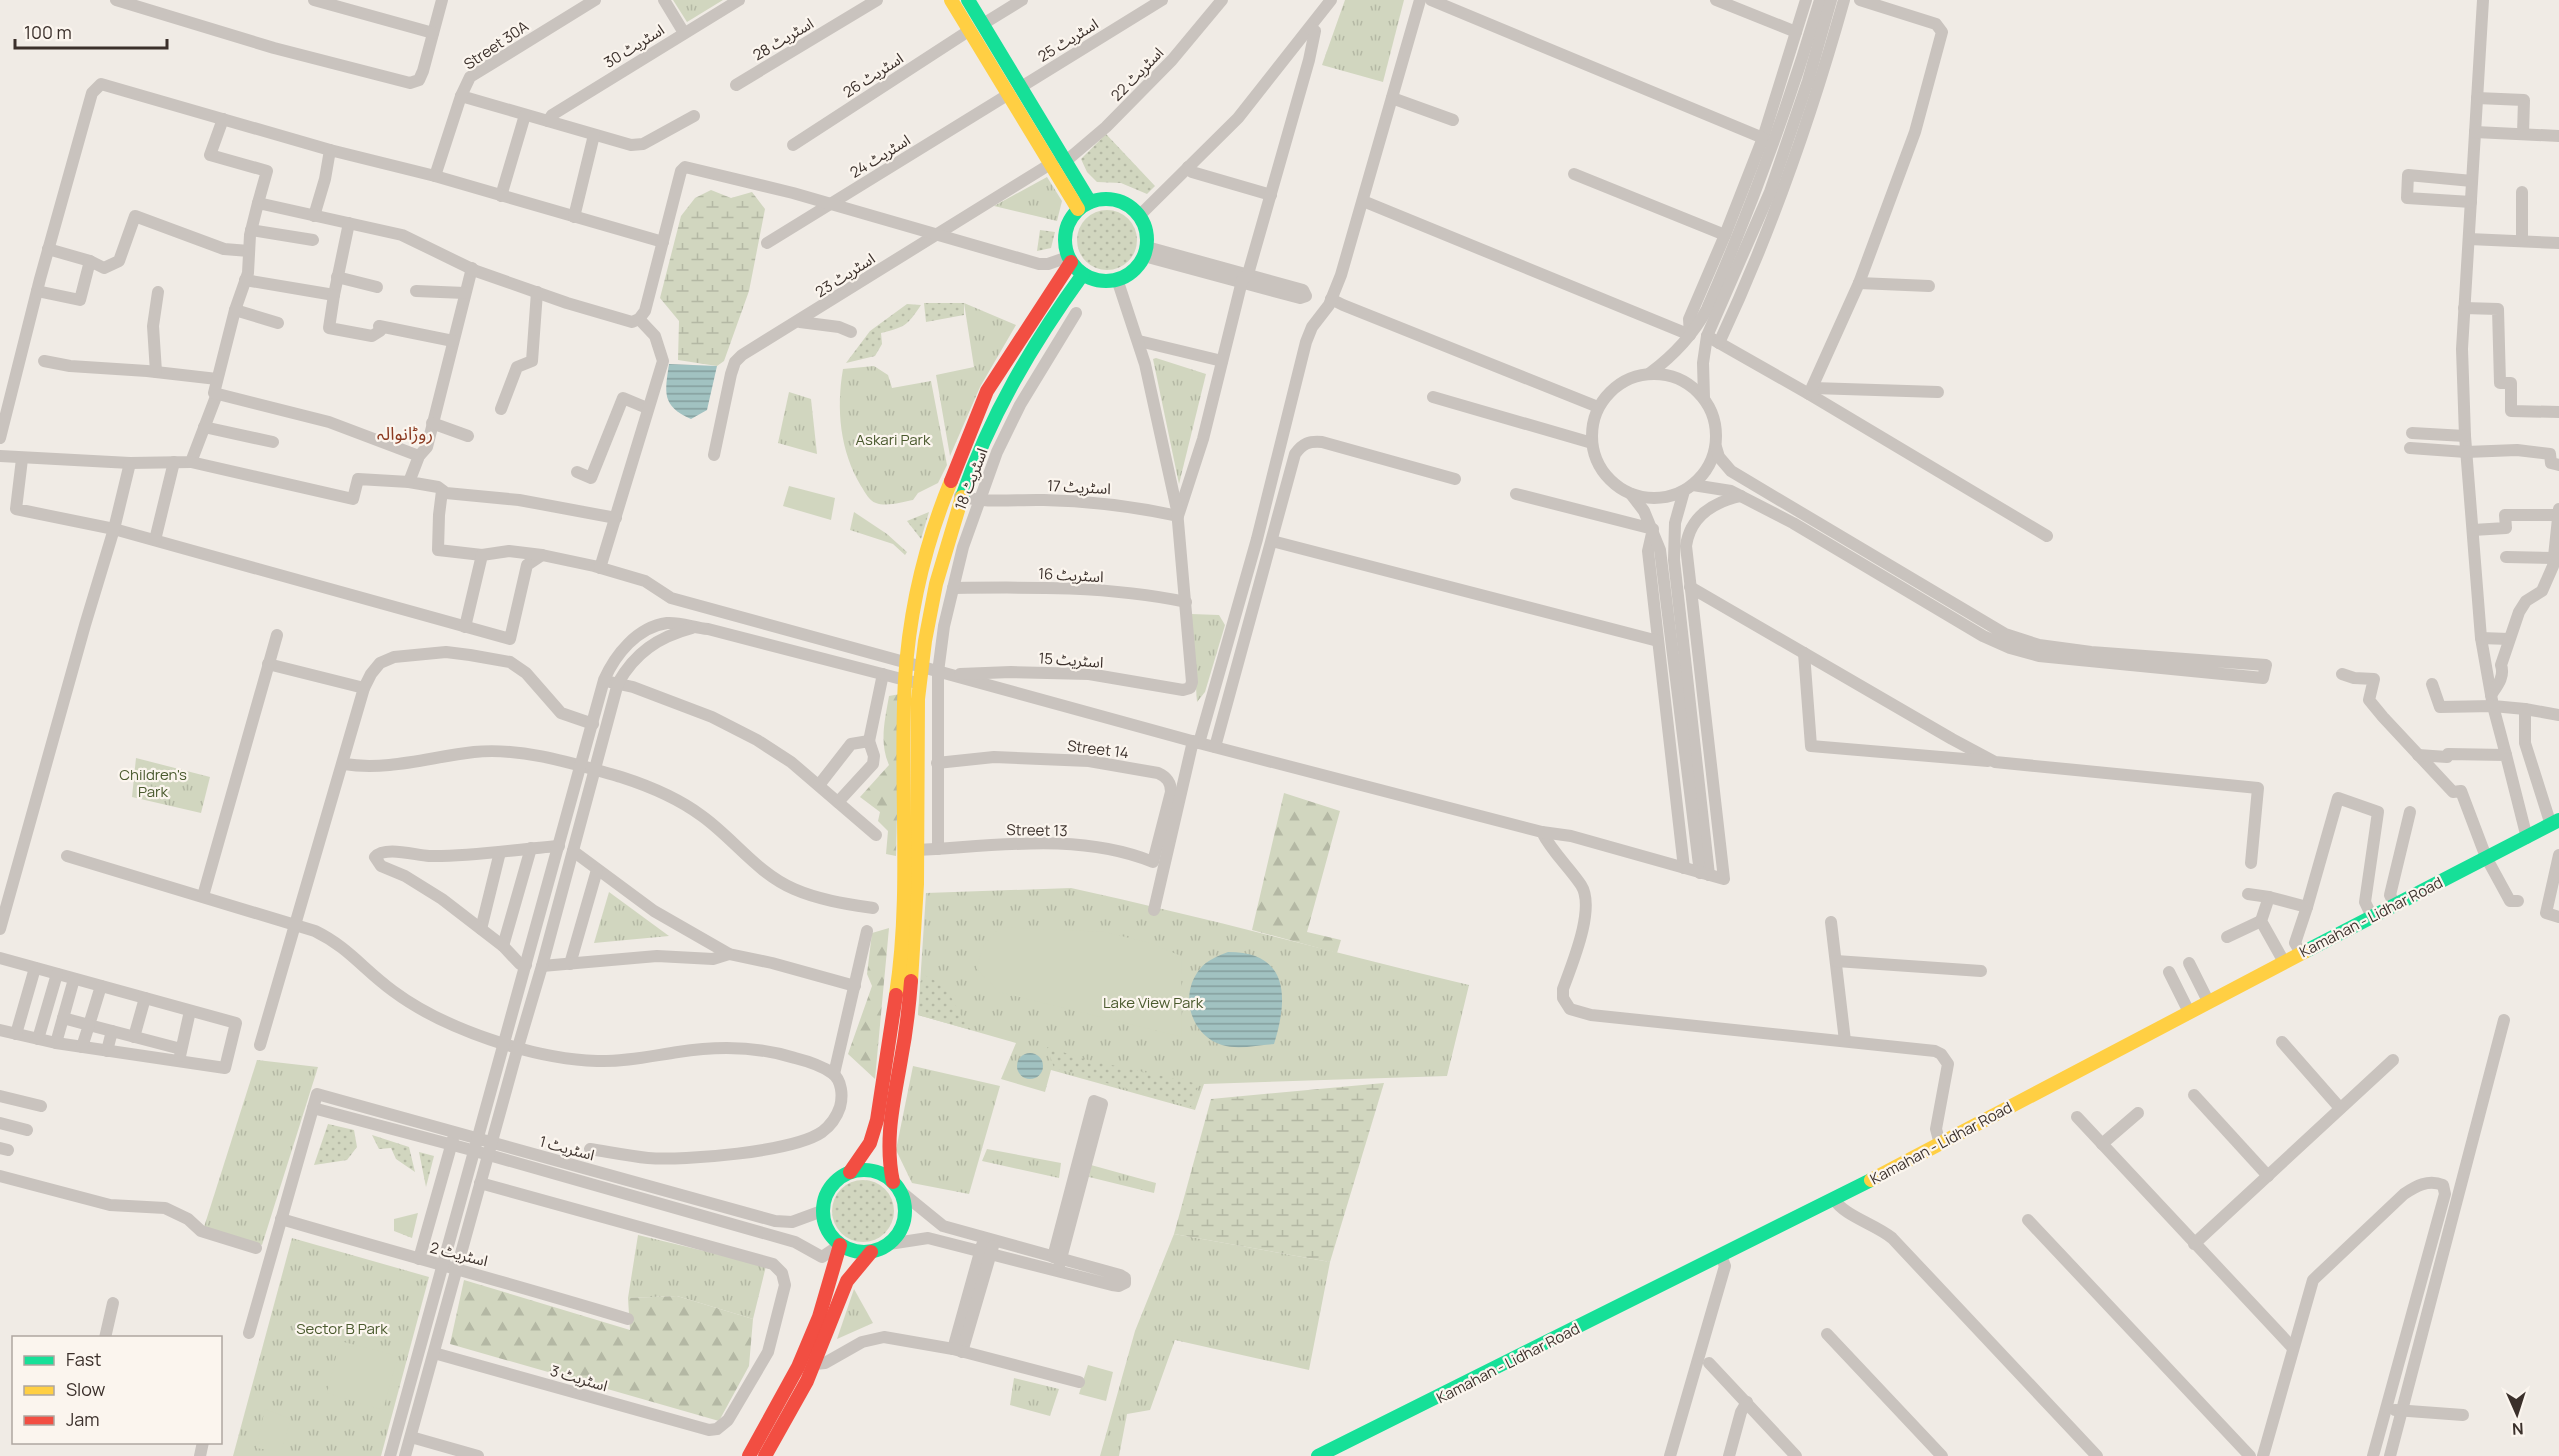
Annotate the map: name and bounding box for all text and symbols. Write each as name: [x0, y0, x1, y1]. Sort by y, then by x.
scale bar: [15, 12, 166, 50]
street label: اسٹریٹ 28: [749, 13, 817, 65]
street label: اسٹریٹ 25: [1034, 13, 1102, 67]
street label: Street 30A: [459, 15, 533, 74]
street label: اسٹریٹ 30: [600, 19, 668, 73]
text: 100 m: [24, 20, 72, 44]
street label: اسٹریٹ 22: [1106, 42, 1168, 106]
street label: اسٹریٹ 26: [839, 48, 907, 102]
street label: اسٹریٹ 24: [846, 129, 914, 183]
street label: اسٹریٹ 23: [811, 248, 879, 302]
district label: روڑانوالہ: [377, 421, 433, 445]
park label: Askari Park: [856, 429, 931, 450]
street label: اسٹریٹ 18: [950, 445, 992, 513]
street label: اسٹریٹ 17: [1047, 475, 1111, 499]
street label: اسٹریٹ 16: [1038, 563, 1104, 587]
street label: اسٹریٹ 15: [1038, 647, 1104, 673]
street label: Street 14: [1066, 735, 1130, 763]
park label: Children's Park: [119, 764, 187, 802]
street label: Street 13: [1006, 819, 1068, 841]
street label: Kamahan - Lidhar Road: [2296, 872, 2446, 962]
park label: Lake View Park: [1103, 992, 1204, 1013]
street label: Kamahan - Lidhar Road: [1866, 1097, 2016, 1189]
street label: اسٹریٹ 1: [537, 1131, 597, 1165]
street label: اسٹریٹ 2: [428, 1237, 490, 1271]
park label: Sector B Park: [296, 1318, 388, 1339]
street label: Kamahan - Lidhar Road: [1433, 1318, 1583, 1408]
legend: [12, 1336, 222, 1444]
text: Fast: [66, 1347, 101, 1371]
street label: اسٹریٹ 3: [548, 1360, 610, 1396]
text: Slow: [66, 1377, 106, 1401]
north arrow: [2487, 1384, 2547, 1444]
text: Jam: [66, 1407, 100, 1431]
text: N: [2511, 1418, 2524, 1440]

